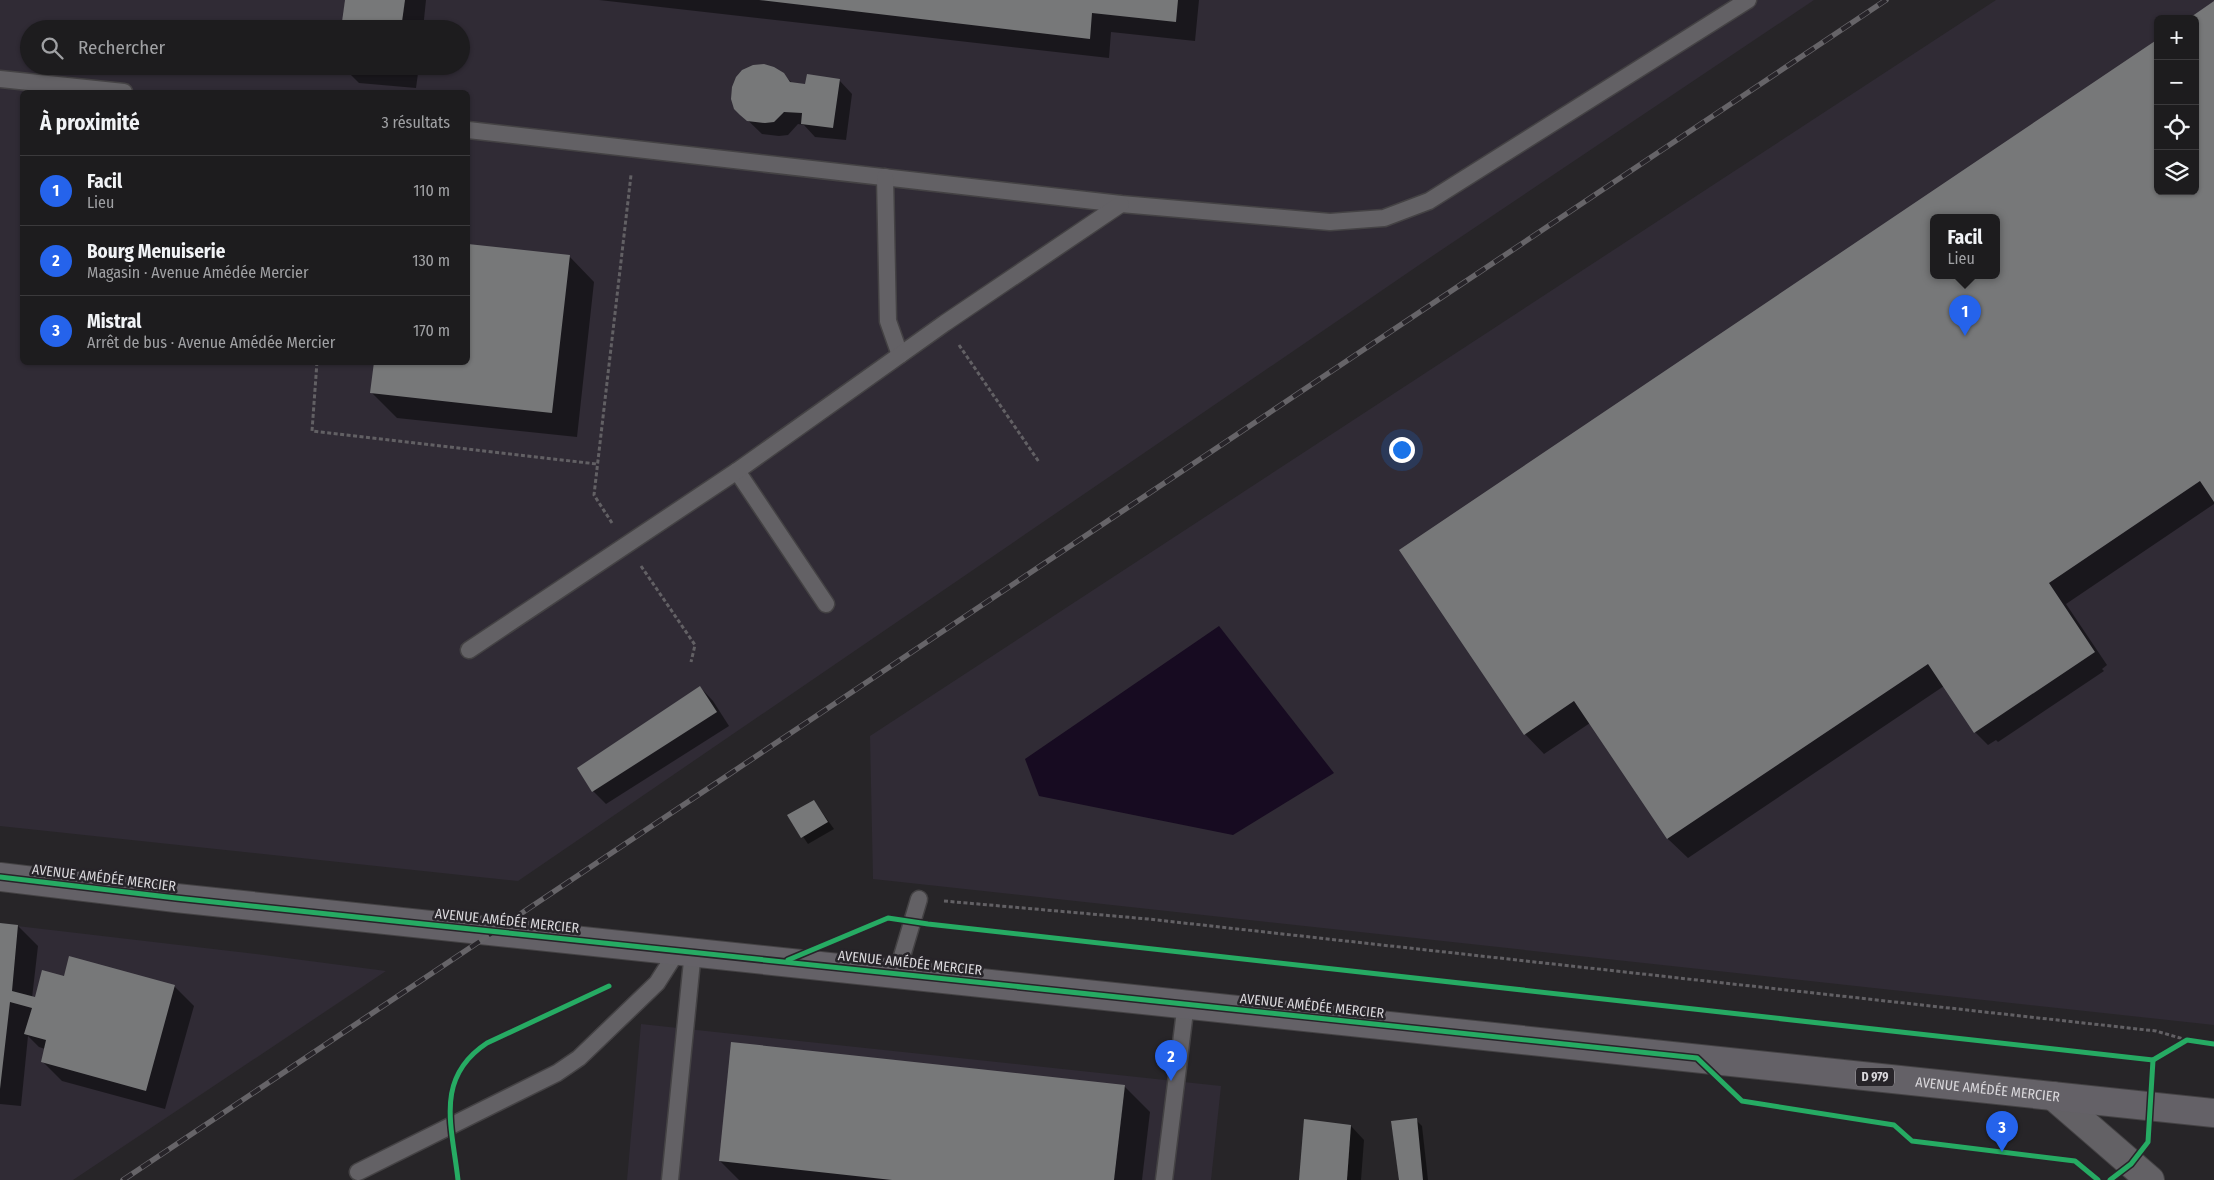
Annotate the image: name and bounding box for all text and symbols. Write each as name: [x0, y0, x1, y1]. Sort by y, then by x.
map controls: [2154, 15, 2199, 195]
button: +: [2154, 15, 2199, 60]
search box: [20, 20, 470, 75]
icon: search: [38, 34, 66, 62]
text: Rechercher: [78, 36, 165, 59]
button: −: [2154, 60, 2199, 105]
button: locate: [2154, 105, 2199, 150]
text: À proximité: [40, 110, 140, 136]
text: 3 résultats: [382, 113, 450, 132]
button: layers: [2154, 150, 2199, 195]
text: Facil: [87, 170, 122, 193]
text: 1: [53, 181, 59, 200]
text: 110 m: [413, 181, 450, 200]
text: Lieu: [87, 193, 114, 212]
popup: [1930, 214, 2000, 279]
text: Facil: [1947, 226, 1983, 249]
text: Bourg Menuiserie: [87, 240, 225, 263]
text: Lieu: [1947, 249, 1975, 268]
text: 2: [52, 251, 60, 270]
text: 130 m: [412, 251, 450, 270]
text: Magasin · Avenue Amédée Mercier: [87, 263, 309, 282]
pin: 1: [1949, 295, 1981, 336]
text: Mistral: [87, 310, 141, 333]
text: 3: [52, 321, 60, 340]
text: 170 m: [413, 321, 450, 340]
text: Arrêt de bus · Avenue Amédée Mercier: [87, 333, 335, 352]
your location: [1389, 437, 1415, 463]
street label: AVENUE AMÉDÉE MERCIER: [31, 860, 177, 895]
street label: AVENUE AMÉDÉE MERCIER: [434, 904, 580, 937]
street label: AVENUE AMÉDÉE MERCIER: [837, 946, 983, 979]
street label: AVENUE AMÉDÉE MERCIER: [1239, 989, 1385, 1022]
pin: 2: [1155, 1040, 1187, 1081]
road number: D 979: [1856, 1068, 1894, 1086]
street label: AVENUE AMÉDÉE MERCIER: [1915, 1073, 2061, 1105]
pin: 3: [1986, 1111, 2018, 1152]

